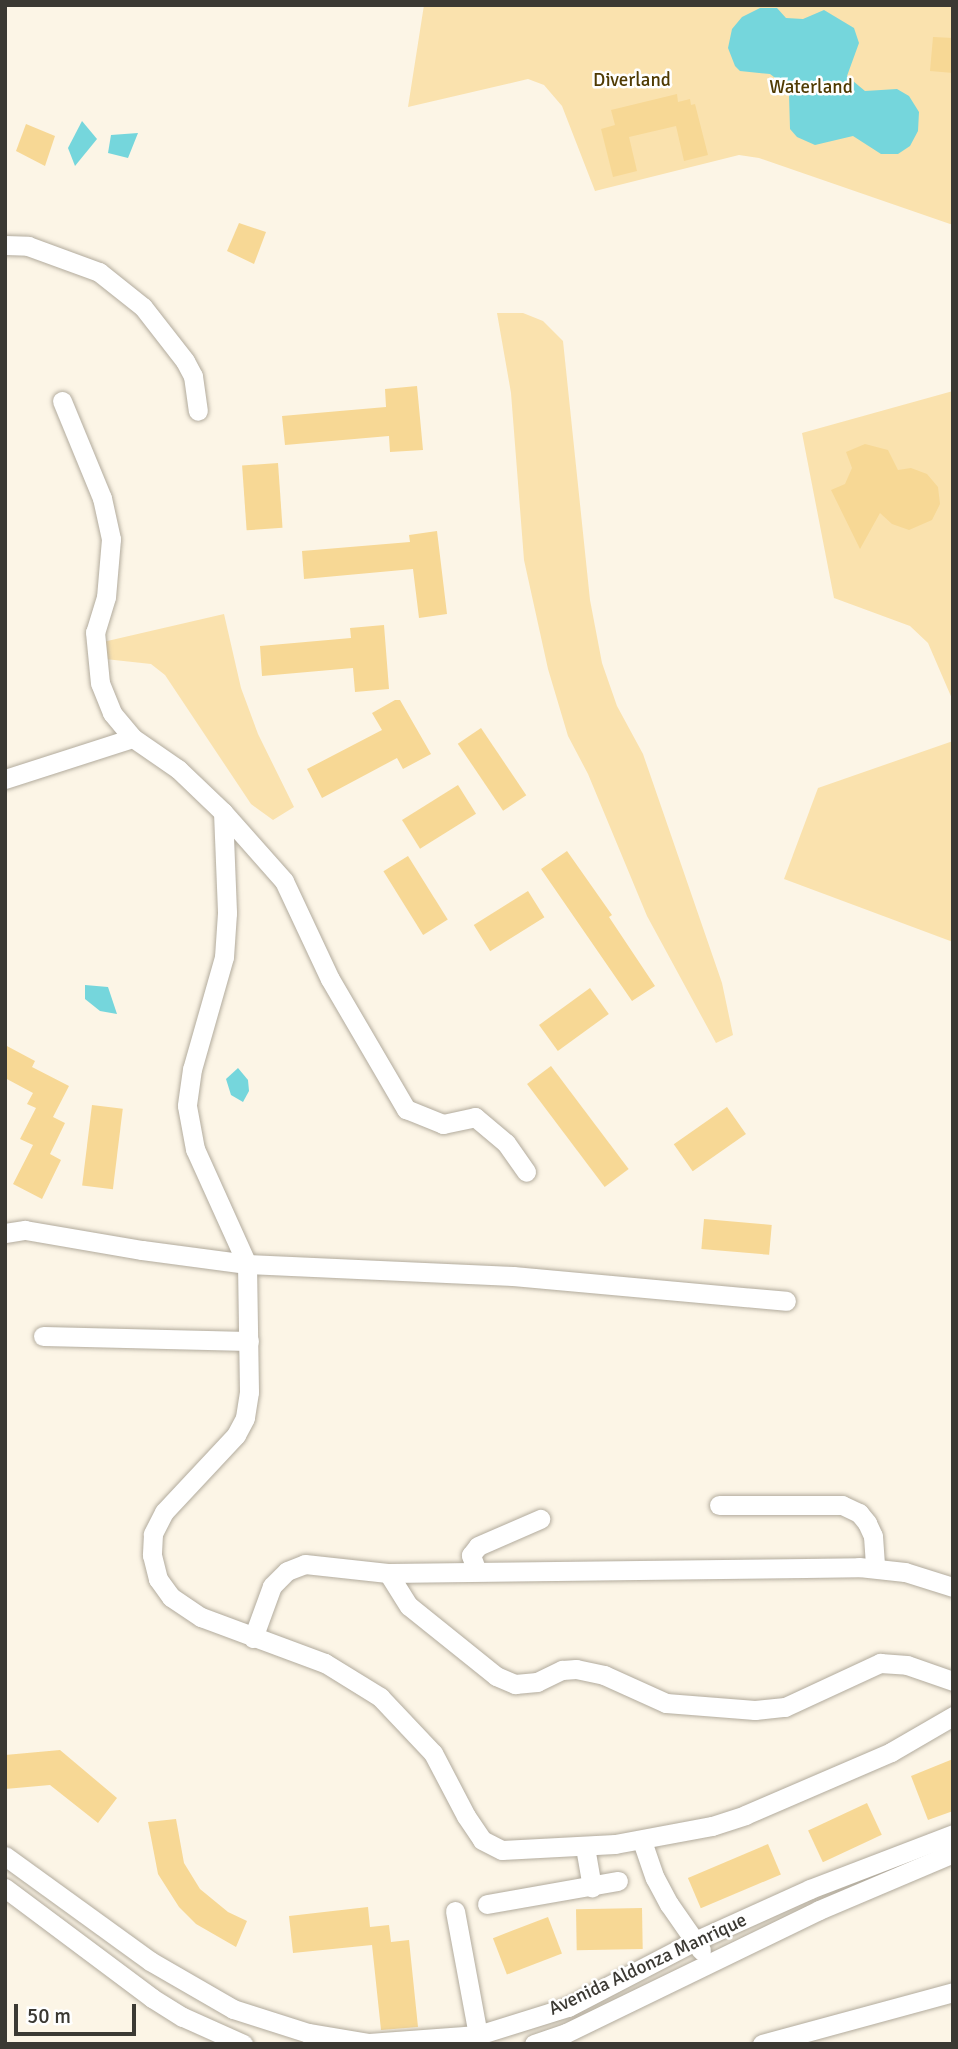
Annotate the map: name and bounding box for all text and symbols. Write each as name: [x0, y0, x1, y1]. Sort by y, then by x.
park label: Diverland: [593, 70, 671, 92]
park label: Waterland: [769, 77, 853, 99]
street label: Avenida Aldonza Manrique: [545, 1909, 751, 2021]
scale bar: [18, 1990, 140, 2034]
text: 50 m: [27, 2003, 71, 2029]

